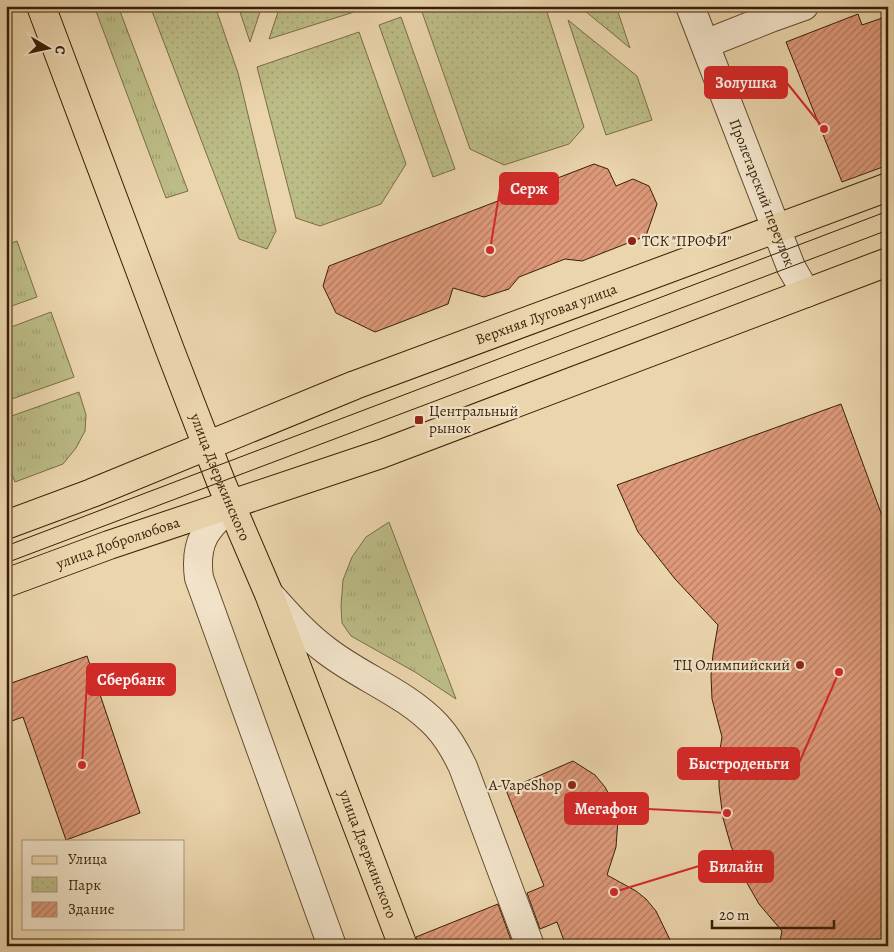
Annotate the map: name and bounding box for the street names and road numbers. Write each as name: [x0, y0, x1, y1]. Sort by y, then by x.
street label: Пролетарский переулок: [725, 116, 800, 269]
street label: Верхняя Луговая улица: [473, 279, 620, 349]
street label: улица Дзержинского: [185, 409, 255, 544]
street label: улица Добролюбова: [52, 512, 183, 574]
street label: улица Дзержинского: [334, 786, 402, 921]

